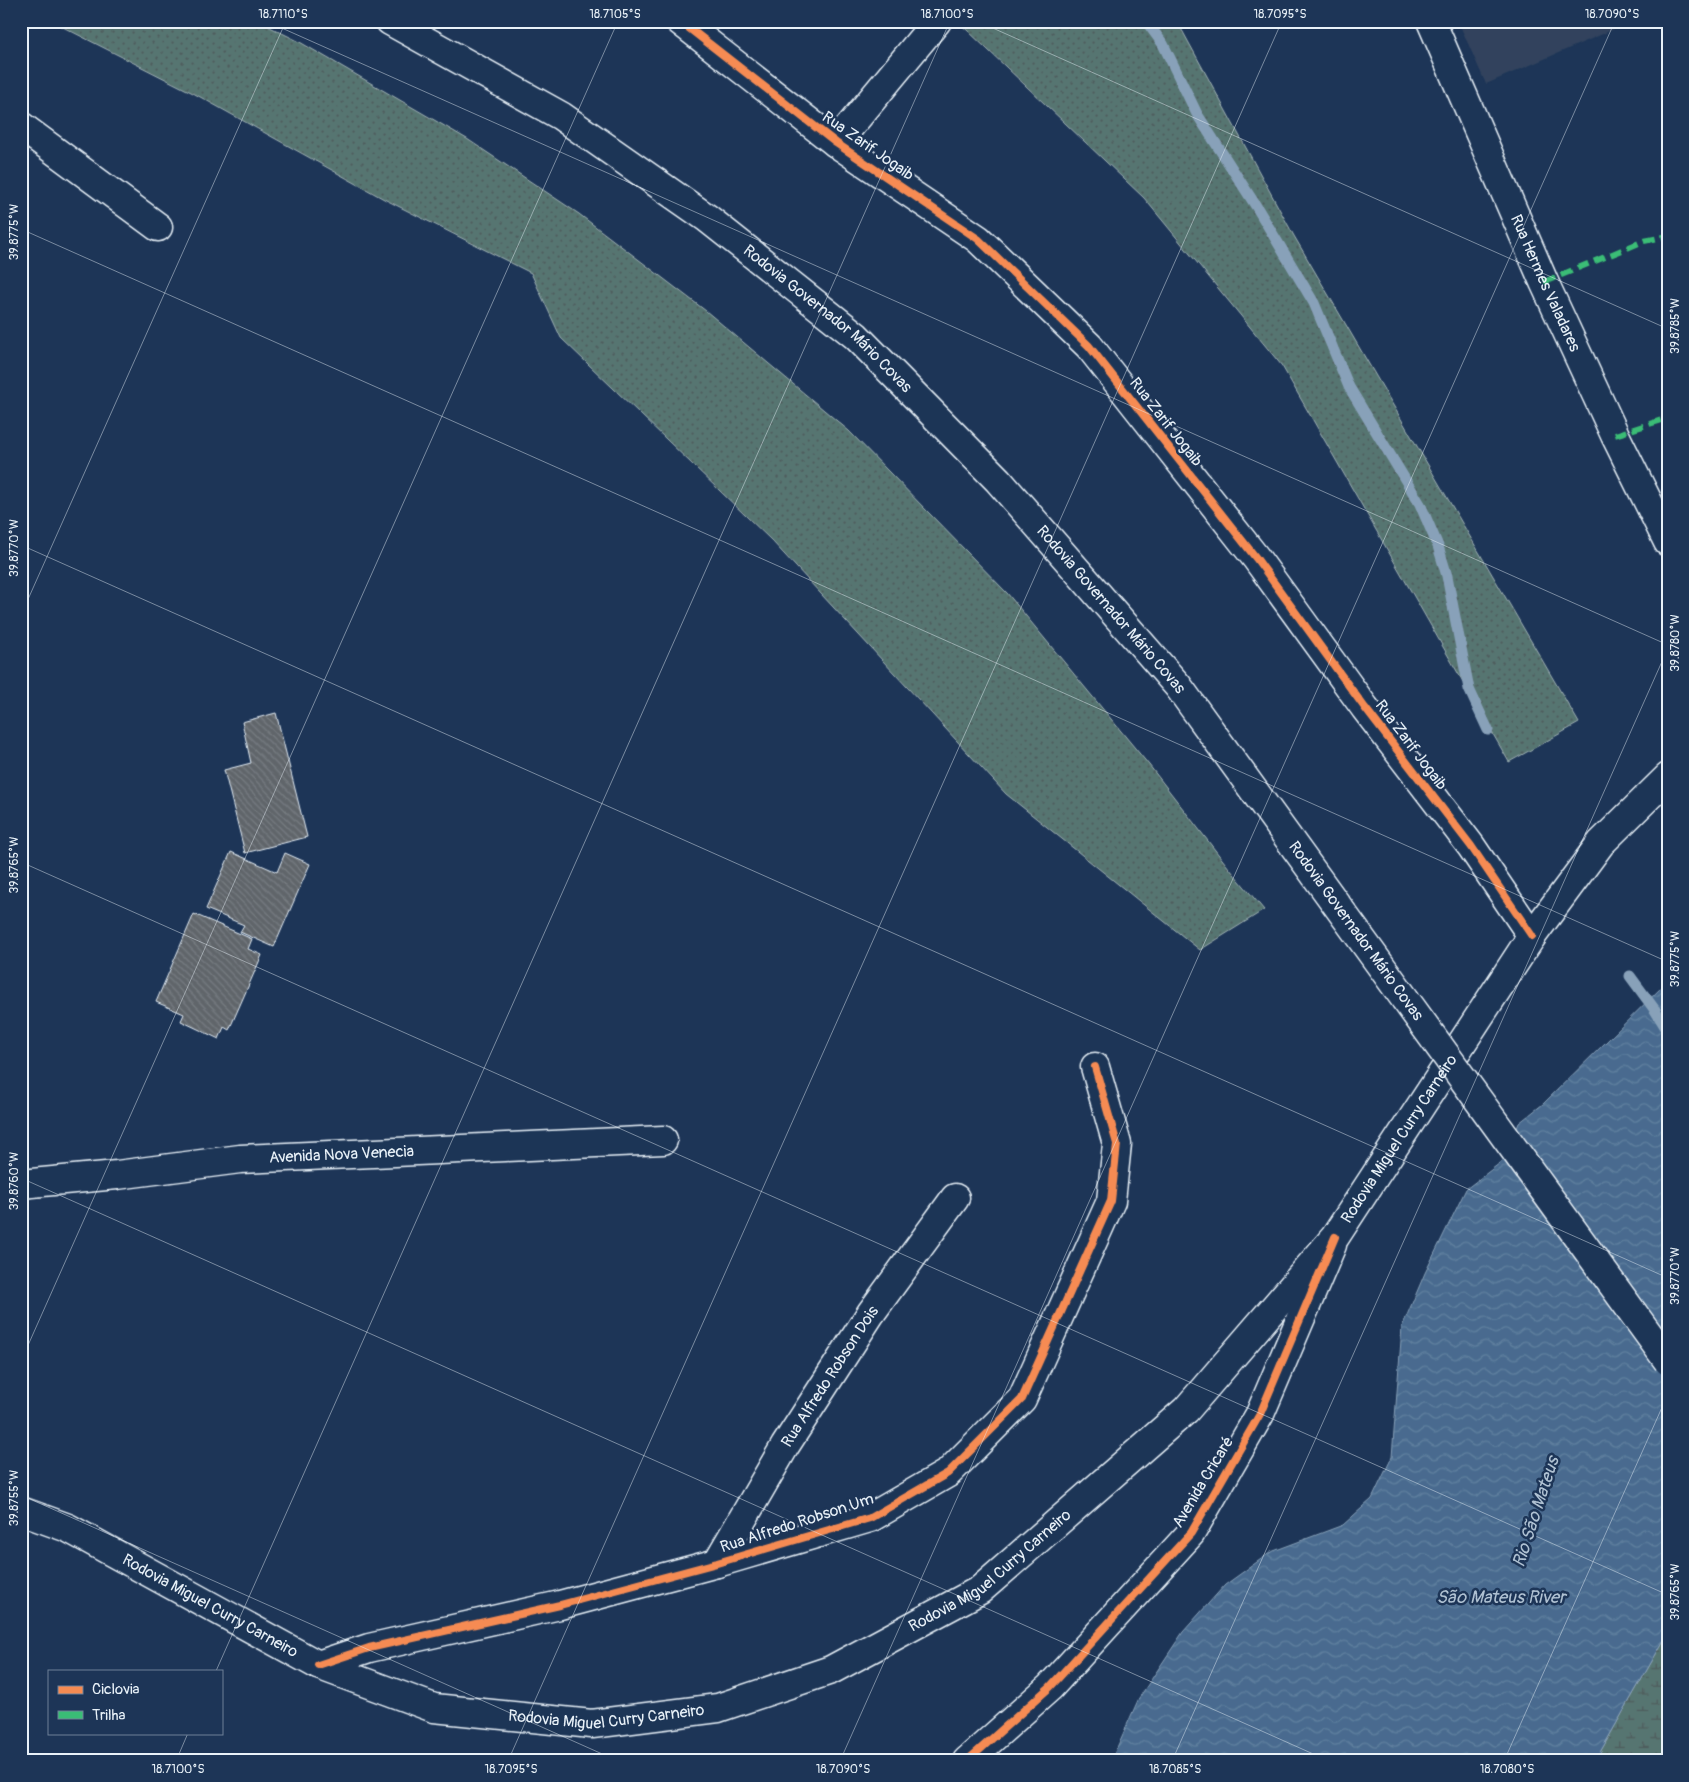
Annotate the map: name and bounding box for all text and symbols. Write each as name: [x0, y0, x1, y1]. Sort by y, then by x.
text: 18.7110°S: [258, 7, 308, 22]
text: 18.7105°S: [589, 7, 641, 22]
text: 18.7100°S: [920, 7, 974, 22]
text: 18.7095°S: [1254, 7, 1306, 22]
text: 18.7090°S: [1585, 7, 1639, 22]
street label: Rua Zarif Jogaib: [818, 107, 918, 185]
text: 39.8775°W: [7, 204, 22, 260]
street label: Rua Hermes Valadares: [1506, 211, 1585, 355]
street label: Rodovia Governador Mário Covas: [739, 241, 916, 397]
text: 39.8785°W: [1668, 298, 1683, 354]
street label: Rua Zarif Jogaib: [1125, 373, 1207, 471]
text: 39.8770°W: [7, 519, 22, 577]
street label: Rodovia Governador Mário Covas: [1032, 521, 1190, 697]
text: 39.8780°W: [1668, 614, 1683, 672]
street label: Rua Zarif Jogaib: [1371, 696, 1451, 794]
text: 39.8765°W: [7, 837, 22, 893]
street label: Rodovia Governador Mário Covas: [1284, 838, 1428, 1024]
text: 39.8775°W: [1668, 931, 1683, 987]
street label: Rodovia Miguel Curry Carneiro: [1337, 1051, 1462, 1227]
street label: Avenida Nova Venecia: [269, 1141, 414, 1168]
text: 39.8760°W: [7, 1152, 22, 1210]
text: 39.8770°W: [1668, 1247, 1683, 1305]
street label: Rua Alfredo Robson Dois: [777, 1302, 883, 1451]
street label: Avenida Cricaré: [1168, 1433, 1238, 1531]
water label: Rio São Mateus: [1507, 1452, 1565, 1570]
text: 39.8755°W: [7, 1470, 22, 1526]
street label: Rua Alfredo Robson Um: [718, 1489, 876, 1557]
street label: Rodovia Miguel Curry Carneiro: [905, 1505, 1076, 1636]
street label: Rodovia Miguel Curry Carneiro: [119, 1550, 302, 1662]
text: 39.8765°W: [1668, 1564, 1683, 1620]
water label: São Mateus River: [1437, 1586, 1568, 1609]
legend: [48, 1670, 222, 1734]
text: Ciclovia: [92, 1680, 140, 1699]
street label: Rodovia Miguel Curry Carneiro: [507, 1700, 706, 1734]
text: Trilha: [92, 1706, 126, 1725]
text: 18.7100°S: [151, 1762, 205, 1777]
text: 18.7095°S: [485, 1762, 537, 1777]
text: 18.7090°S: [816, 1762, 870, 1777]
text: 18.7085°S: [1149, 1762, 1201, 1777]
text: 18.7080°S: [1480, 1762, 1534, 1777]

